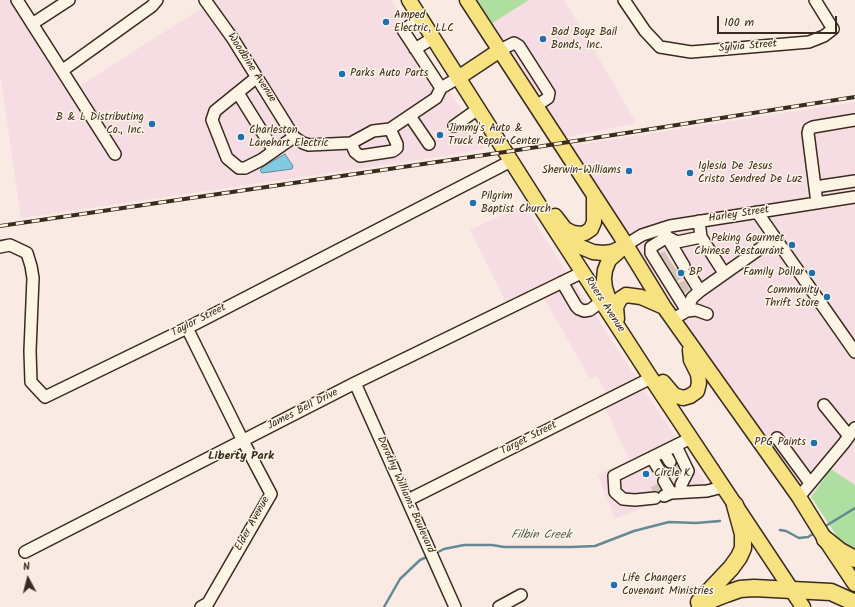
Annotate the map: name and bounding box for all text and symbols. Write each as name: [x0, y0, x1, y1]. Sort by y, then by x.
scale bar: [719, 8, 839, 34]
place label: Amped Electric, LLC: [394, 9, 454, 35]
text: 100 m: [724, 13, 754, 32]
marker: Amped Electric, LLC: [381, 17, 391, 27]
place label: Bad Boyz Bail Bonds, Inc.: [551, 26, 617, 52]
street label: Woodbine Avenue: [224, 31, 278, 105]
marker: Bad Boyz Bail Bonds, Inc.: [538, 34, 548, 44]
street label: Sylvia Street: [718, 38, 778, 56]
place label: Parks Auto Parts: [350, 67, 428, 81]
marker: Parks Auto Parts: [337, 69, 347, 79]
place label: B & L Distributing Co., Inc.: [56, 111, 144, 137]
marker: B & L Distributing Co., Inc.: [147, 119, 157, 129]
place label: Jimmy's Auto & Truck Repair Center: [448, 122, 540, 148]
place label: Charleston Lanehart Electric: [249, 124, 329, 150]
marker: Jimmy's Auto & Truck Repair Center: [435, 130, 445, 140]
marker: Charleston Lanehart Electric: [236, 132, 246, 142]
place label: Iglesia De Jesus Cristo Sendred De Luz: [698, 160, 802, 186]
place label: Sherwin-Williams: [542, 164, 621, 178]
marker: Sherwin-Williams: [624, 166, 634, 176]
marker: Iglesia De Jesus Cristo Sendred De Luz: [685, 168, 695, 178]
place label: Pilgrim Baptist Church: [481, 190, 551, 216]
marker: Pilgrim Baptist Church: [468, 198, 478, 208]
street label: Harley Street: [708, 204, 770, 226]
place label: Peking Gourmet Chinese Restaurant: [694, 232, 784, 258]
marker: Peking Gourmet Chinese Restaurant: [787, 240, 797, 250]
place label: BP: [689, 266, 702, 280]
place label: Family Dollar: [743, 266, 804, 280]
marker: BP: [676, 268, 686, 278]
marker: Family Dollar: [807, 268, 817, 278]
street label: Rivers Avenue: [581, 275, 627, 335]
place label: Community Thrift Store: [764, 284, 819, 310]
marker: Community Thrift Store: [822, 292, 832, 302]
street label: Taylor Street: [169, 302, 229, 340]
street label: James Bell Drive: [265, 386, 341, 434]
street label: Target Street: [499, 419, 559, 459]
street label: Dorothy Williams Boulevard: [373, 435, 437, 555]
place label: PPG Paints: [754, 436, 806, 450]
marker: PPG Paints: [809, 438, 819, 448]
district label: Liberty Park: [208, 450, 274, 464]
place label: Circle K: [654, 467, 690, 481]
marker: Circle K: [641, 469, 651, 479]
street label: Elder Avenue: [233, 495, 273, 553]
water label: Filbin Creek: [511, 529, 571, 543]
text: N: [22, 558, 31, 576]
north arrow: [8, 559, 48, 599]
place label: Life Changers Covenant Ministries: [622, 572, 713, 598]
marker: Life Changers Covenant Ministries: [609, 580, 619, 590]

